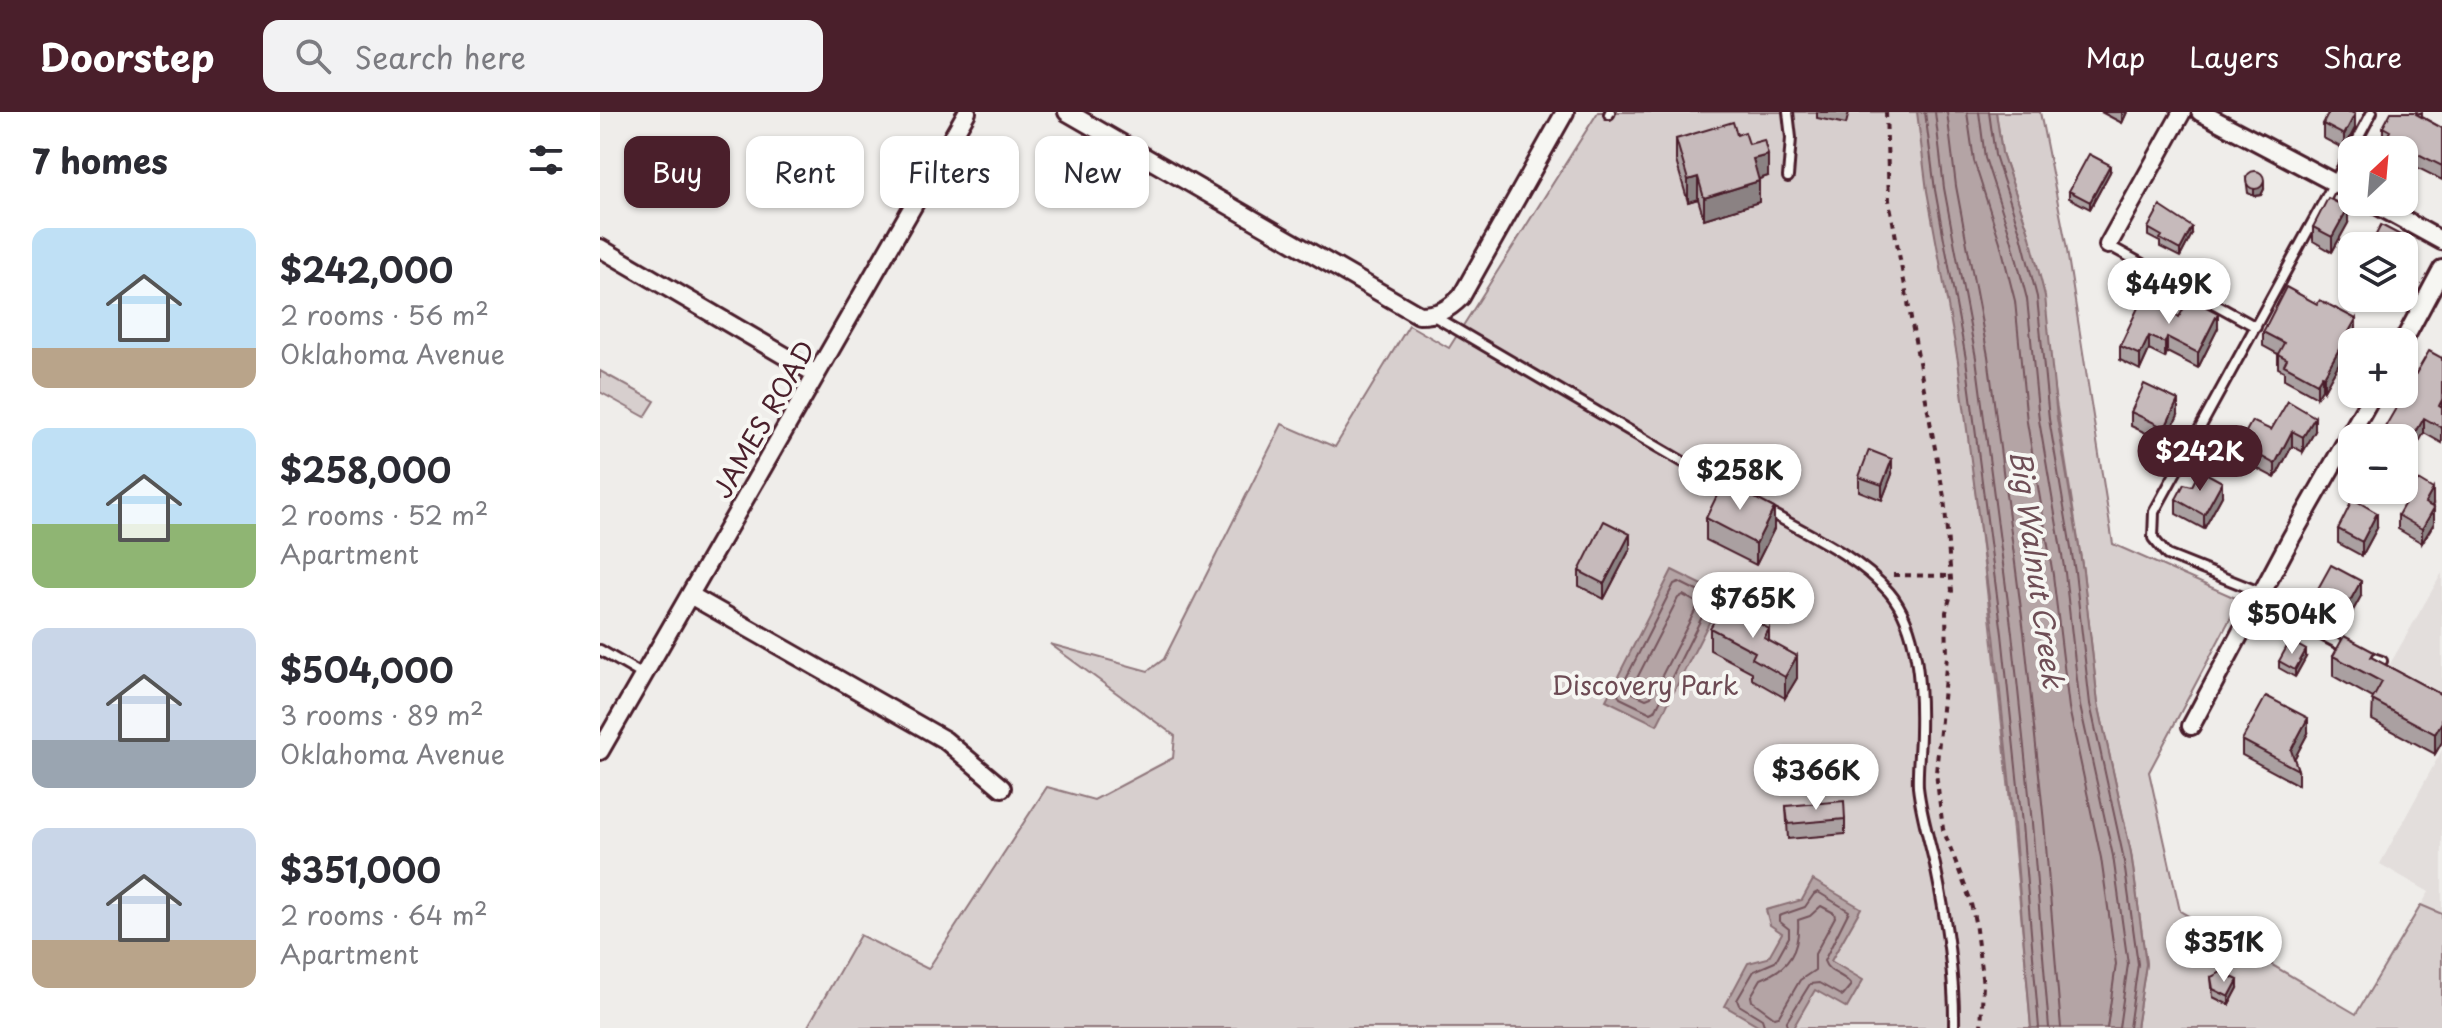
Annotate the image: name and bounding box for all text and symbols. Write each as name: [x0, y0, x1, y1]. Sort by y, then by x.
search box: [263, 20, 823, 92]
text: Doorstep: [40, 28, 215, 85]
icon: search: [291, 34, 335, 78]
text: Search here: [355, 34, 526, 79]
text: Map: [2085, 35, 2145, 78]
text: Layers: [2189, 35, 2279, 78]
text: Share: [2323, 35, 2402, 78]
text: 7 homes: [32, 134, 168, 186]
chip: Buy: [624, 136, 730, 208]
chip: Rent: [746, 136, 864, 208]
chip: Filters: [880, 136, 1019, 208]
chip: New: [1035, 136, 1149, 208]
north arrow: [2338, 136, 2418, 216]
map controls: [2338, 136, 2418, 504]
icon: filters: [524, 138, 568, 182]
button: layers: [2338, 232, 2418, 312]
text: $242,000: [280, 243, 453, 295]
pin: $449K: [2113, 258, 2225, 326]
icon: home: [96, 260, 192, 356]
text: $449K: [2126, 264, 2212, 303]
text: 2 rooms · 56 m²: [280, 295, 489, 334]
button: +: [2338, 328, 2418, 408]
street label: JAMES ROAD: [702, 333, 824, 505]
text: Oklahoma Avenue: [280, 334, 505, 373]
button: −: [2338, 424, 2418, 504]
pin: $242K: [2144, 425, 2256, 493]
text: $242K: [2156, 431, 2244, 470]
text: $258,000: [280, 443, 451, 495]
pin: $258K: [1684, 444, 1796, 512]
water label: Big Walnut Creek: [2000, 447, 2076, 692]
text: $258K: [1696, 450, 1784, 489]
icon: home: [96, 460, 192, 556]
text: 2 rooms · 52 m²: [280, 495, 488, 534]
text: Apartment: [280, 534, 419, 573]
pin: $765K: [1697, 572, 1809, 640]
text: $765K: [1710, 578, 1796, 617]
pin: $504K: [2236, 588, 2348, 656]
text: $504K: [2247, 594, 2337, 633]
text: $504,000: [280, 643, 454, 695]
icon: home: [96, 660, 192, 756]
park label: Discovery Park: [1551, 665, 1739, 704]
text: 3 rooms · 89 m²: [280, 695, 484, 734]
text: Oklahoma Avenue: [280, 734, 505, 773]
pin: $366K: [1760, 744, 1872, 812]
text: $366K: [1772, 750, 1860, 789]
text: $351,000: [280, 843, 441, 895]
icon: home: [96, 860, 192, 956]
text: 2 rooms · 64 m²: [280, 895, 488, 934]
pin: $351K: [2168, 916, 2280, 984]
text: $351K: [2184, 922, 2264, 961]
text: Apartment: [280, 934, 419, 973]

